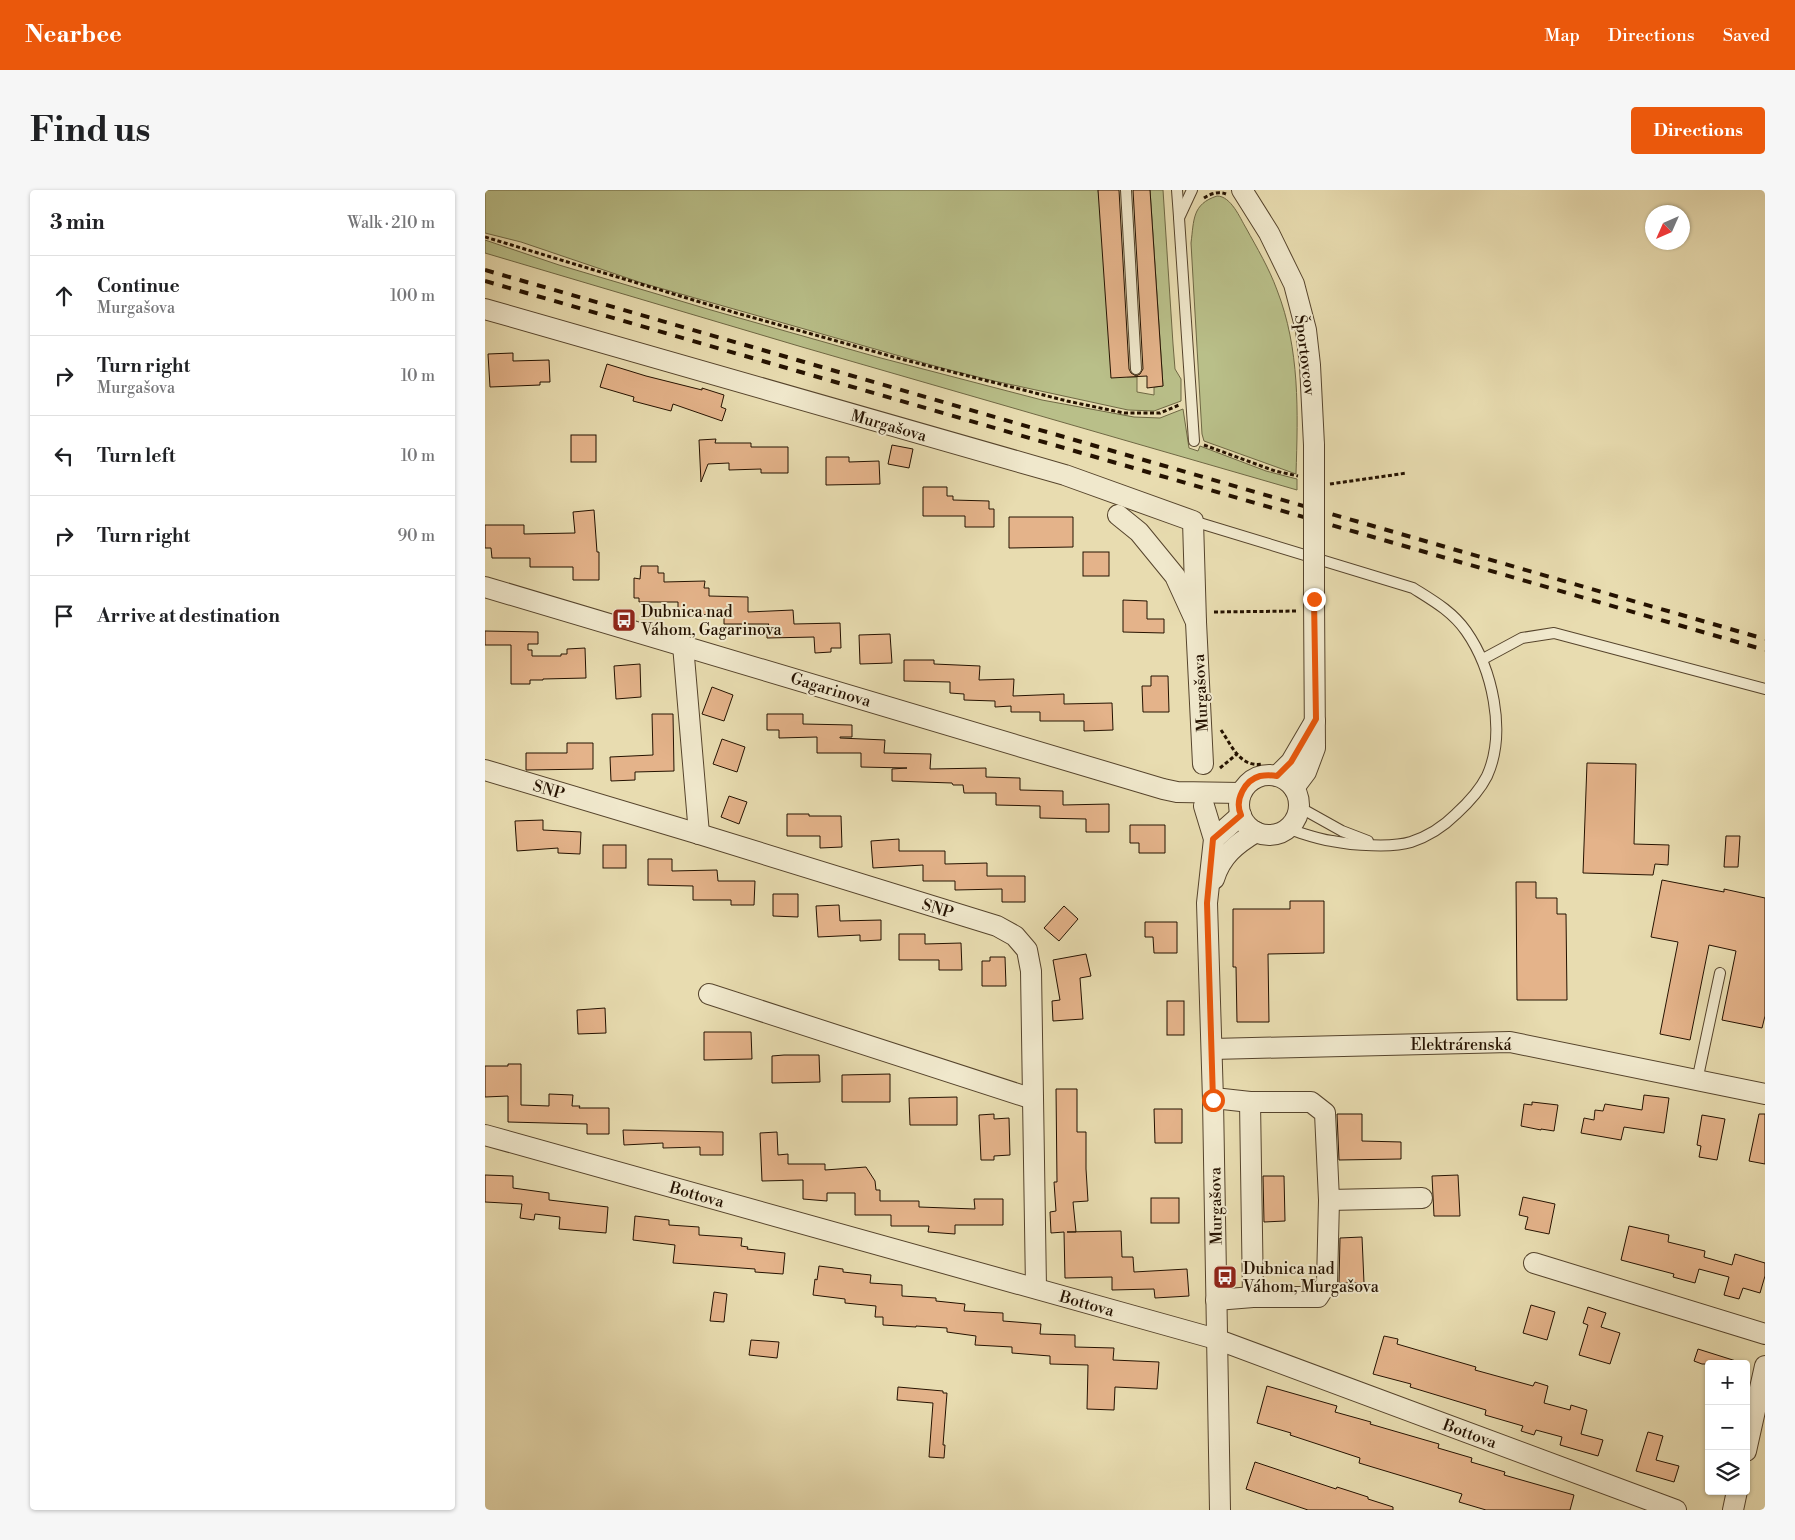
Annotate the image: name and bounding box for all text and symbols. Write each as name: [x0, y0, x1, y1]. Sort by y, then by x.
text: Nearbee: [25, 20, 122, 50]
text: Map: [1544, 24, 1580, 47]
text: Directions: [1608, 24, 1695, 47]
text: Saved: [1723, 24, 1770, 47]
button: Directions: [1631, 107, 1765, 154]
text: Find us: [30, 109, 150, 152]
north arrow: [1645, 205, 1690, 250]
text: 3 min: [50, 210, 105, 236]
text: Walk · 210 m: [347, 213, 435, 233]
text: Continue: [97, 274, 180, 298]
icon: ahead: [50, 282, 78, 310]
text: 100 m: [390, 286, 435, 306]
text: Murgašova: [97, 298, 175, 318]
street label: Športovcov: [1290, 313, 1322, 398]
text: Turn right: [97, 354, 190, 378]
icon: right: [50, 362, 78, 390]
text: 10 m: [401, 366, 435, 386]
text: Murgašova: [97, 378, 175, 398]
street label: Murgašova: [848, 406, 930, 447]
icon: left: [50, 442, 78, 470]
text: Turn left: [97, 444, 176, 468]
text: 10 m: [401, 446, 435, 466]
icon: right: [50, 522, 78, 550]
text: Turn right: [97, 524, 190, 548]
text: 90 m: [397, 526, 435, 546]
route end: [1303, 588, 1326, 611]
icon: arrive: [50, 602, 78, 630]
place label: Dubnica nad Váhom, Gagarinova: [640, 602, 783, 640]
text: Arrive at destination: [97, 604, 280, 628]
bus stop icon: Dubnica nad Váhom, Gagarinova: [611, 607, 637, 633]
street label: Murgašova: [1189, 653, 1213, 732]
street label: Gagarinova: [788, 668, 874, 712]
street label: SNP: [531, 776, 567, 804]
street label: SNP: [919, 895, 956, 923]
street label: Elektrárenská: [1410, 1035, 1513, 1055]
route start: [1202, 1089, 1225, 1112]
street label: Murgašova: [1205, 1166, 1227, 1245]
street label: Bottova: [666, 1177, 727, 1213]
place label: Dubnica nad Váhom, Murgašova: [1242, 1259, 1380, 1297]
bus stop icon: Dubnica nad Váhom, Murgašova: [1212, 1264, 1238, 1290]
street label: Bottova: [1056, 1286, 1117, 1322]
map controls: [1705, 1360, 1750, 1495]
button: +: [1705, 1360, 1750, 1405]
button: −: [1705, 1405, 1750, 1450]
street label: Bottova: [1439, 1415, 1500, 1453]
button: layers: [1705, 1450, 1750, 1495]

